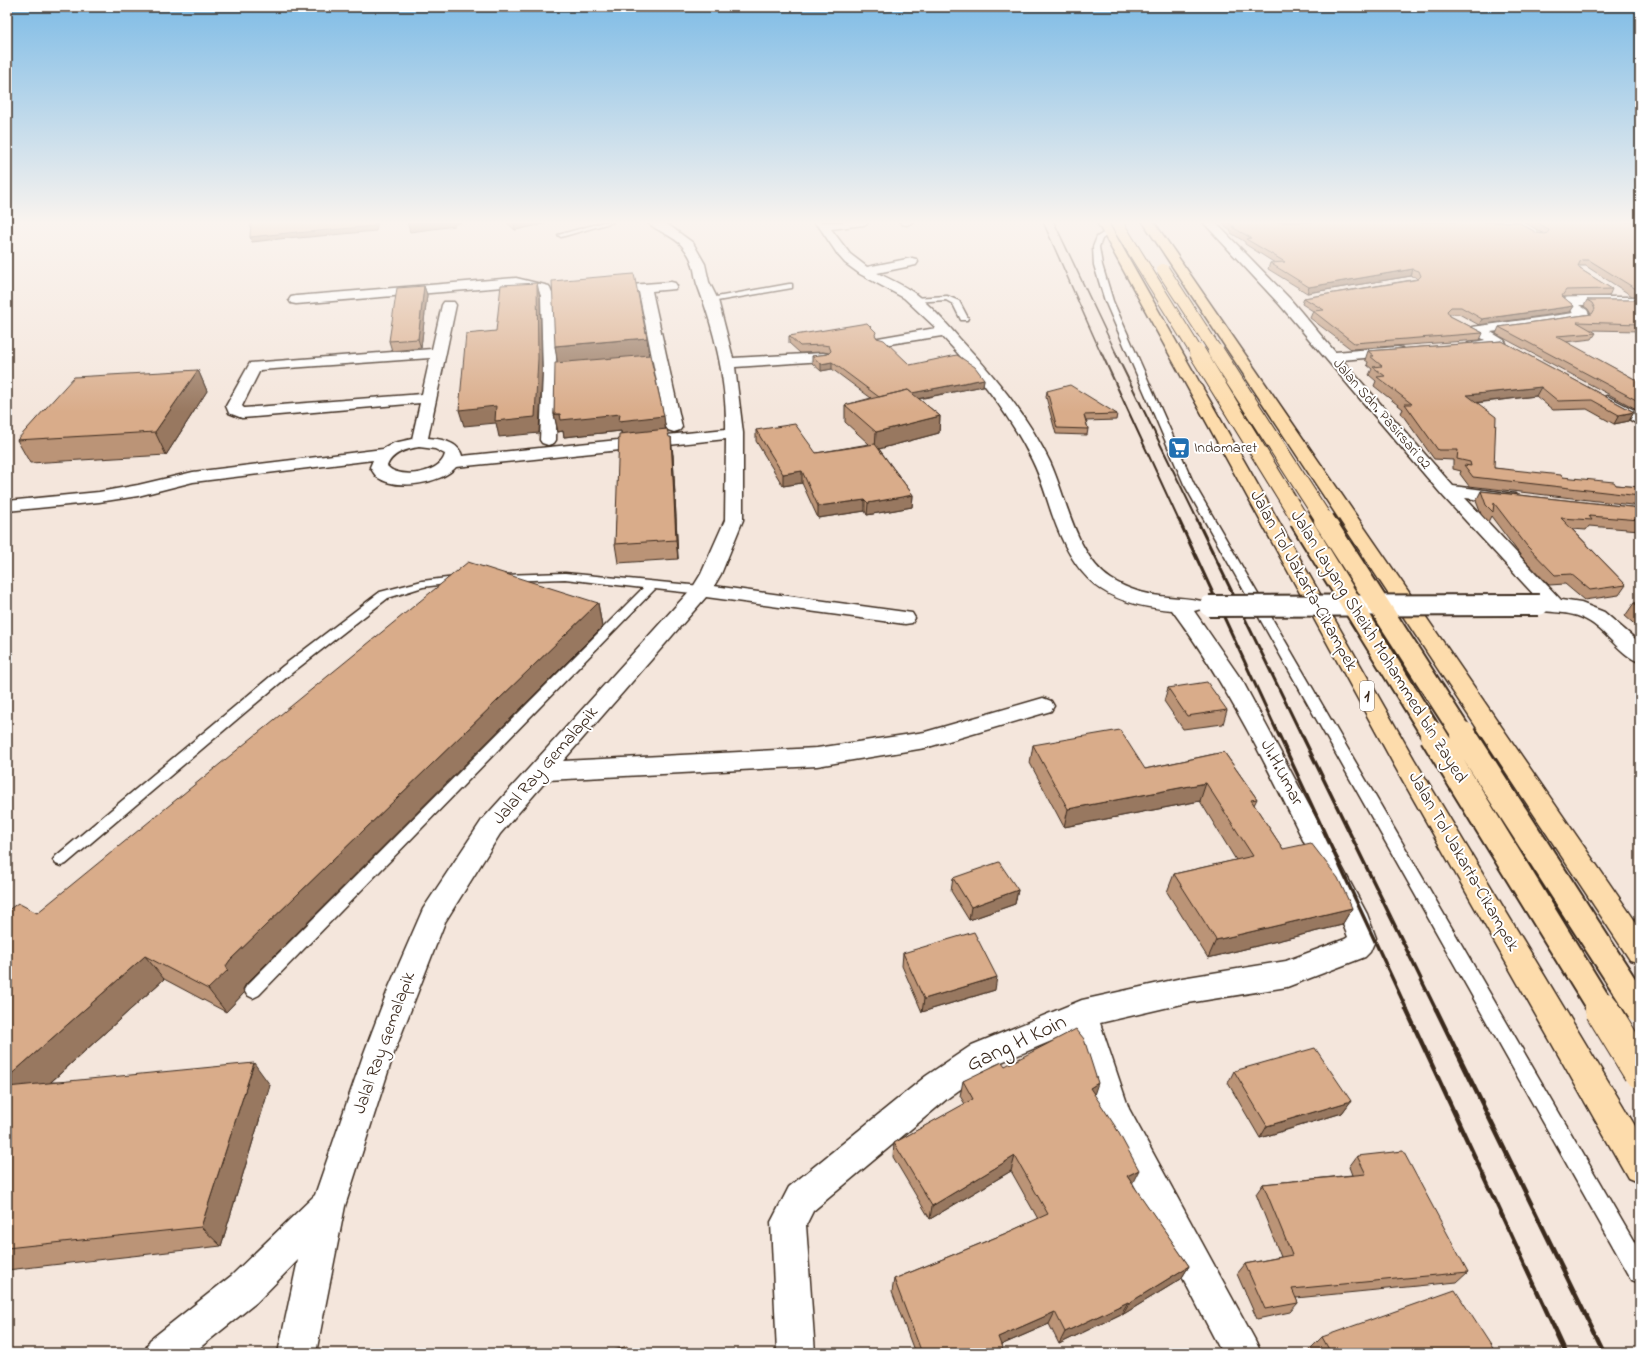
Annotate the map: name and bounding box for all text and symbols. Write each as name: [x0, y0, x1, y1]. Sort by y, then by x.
street label: Jalan Sdn. Pasirsari 02: [1327, 354, 1437, 475]
supermarket icon: Indomaret: [1166, 435, 1192, 461]
place label: Indomaret: [1194, 437, 1257, 459]
street label: Jalan Tol Jakarta–Cikampek: [1242, 486, 1364, 676]
street label: Jalan Layang Sheikh Mohammed bin Zayed: [1282, 506, 1473, 789]
road number: 1: [1360, 681, 1374, 711]
street label: Jalal Ray Gemalapik: [487, 701, 605, 831]
street label: JI.H.Umar: [1253, 735, 1309, 811]
street label: Jalan Tol Jakarta–Cikampek: [1401, 767, 1525, 957]
street label: Jalal Ray Gemalapik: [347, 968, 423, 1118]
street label: Gang H Koin: [962, 1007, 1073, 1082]

